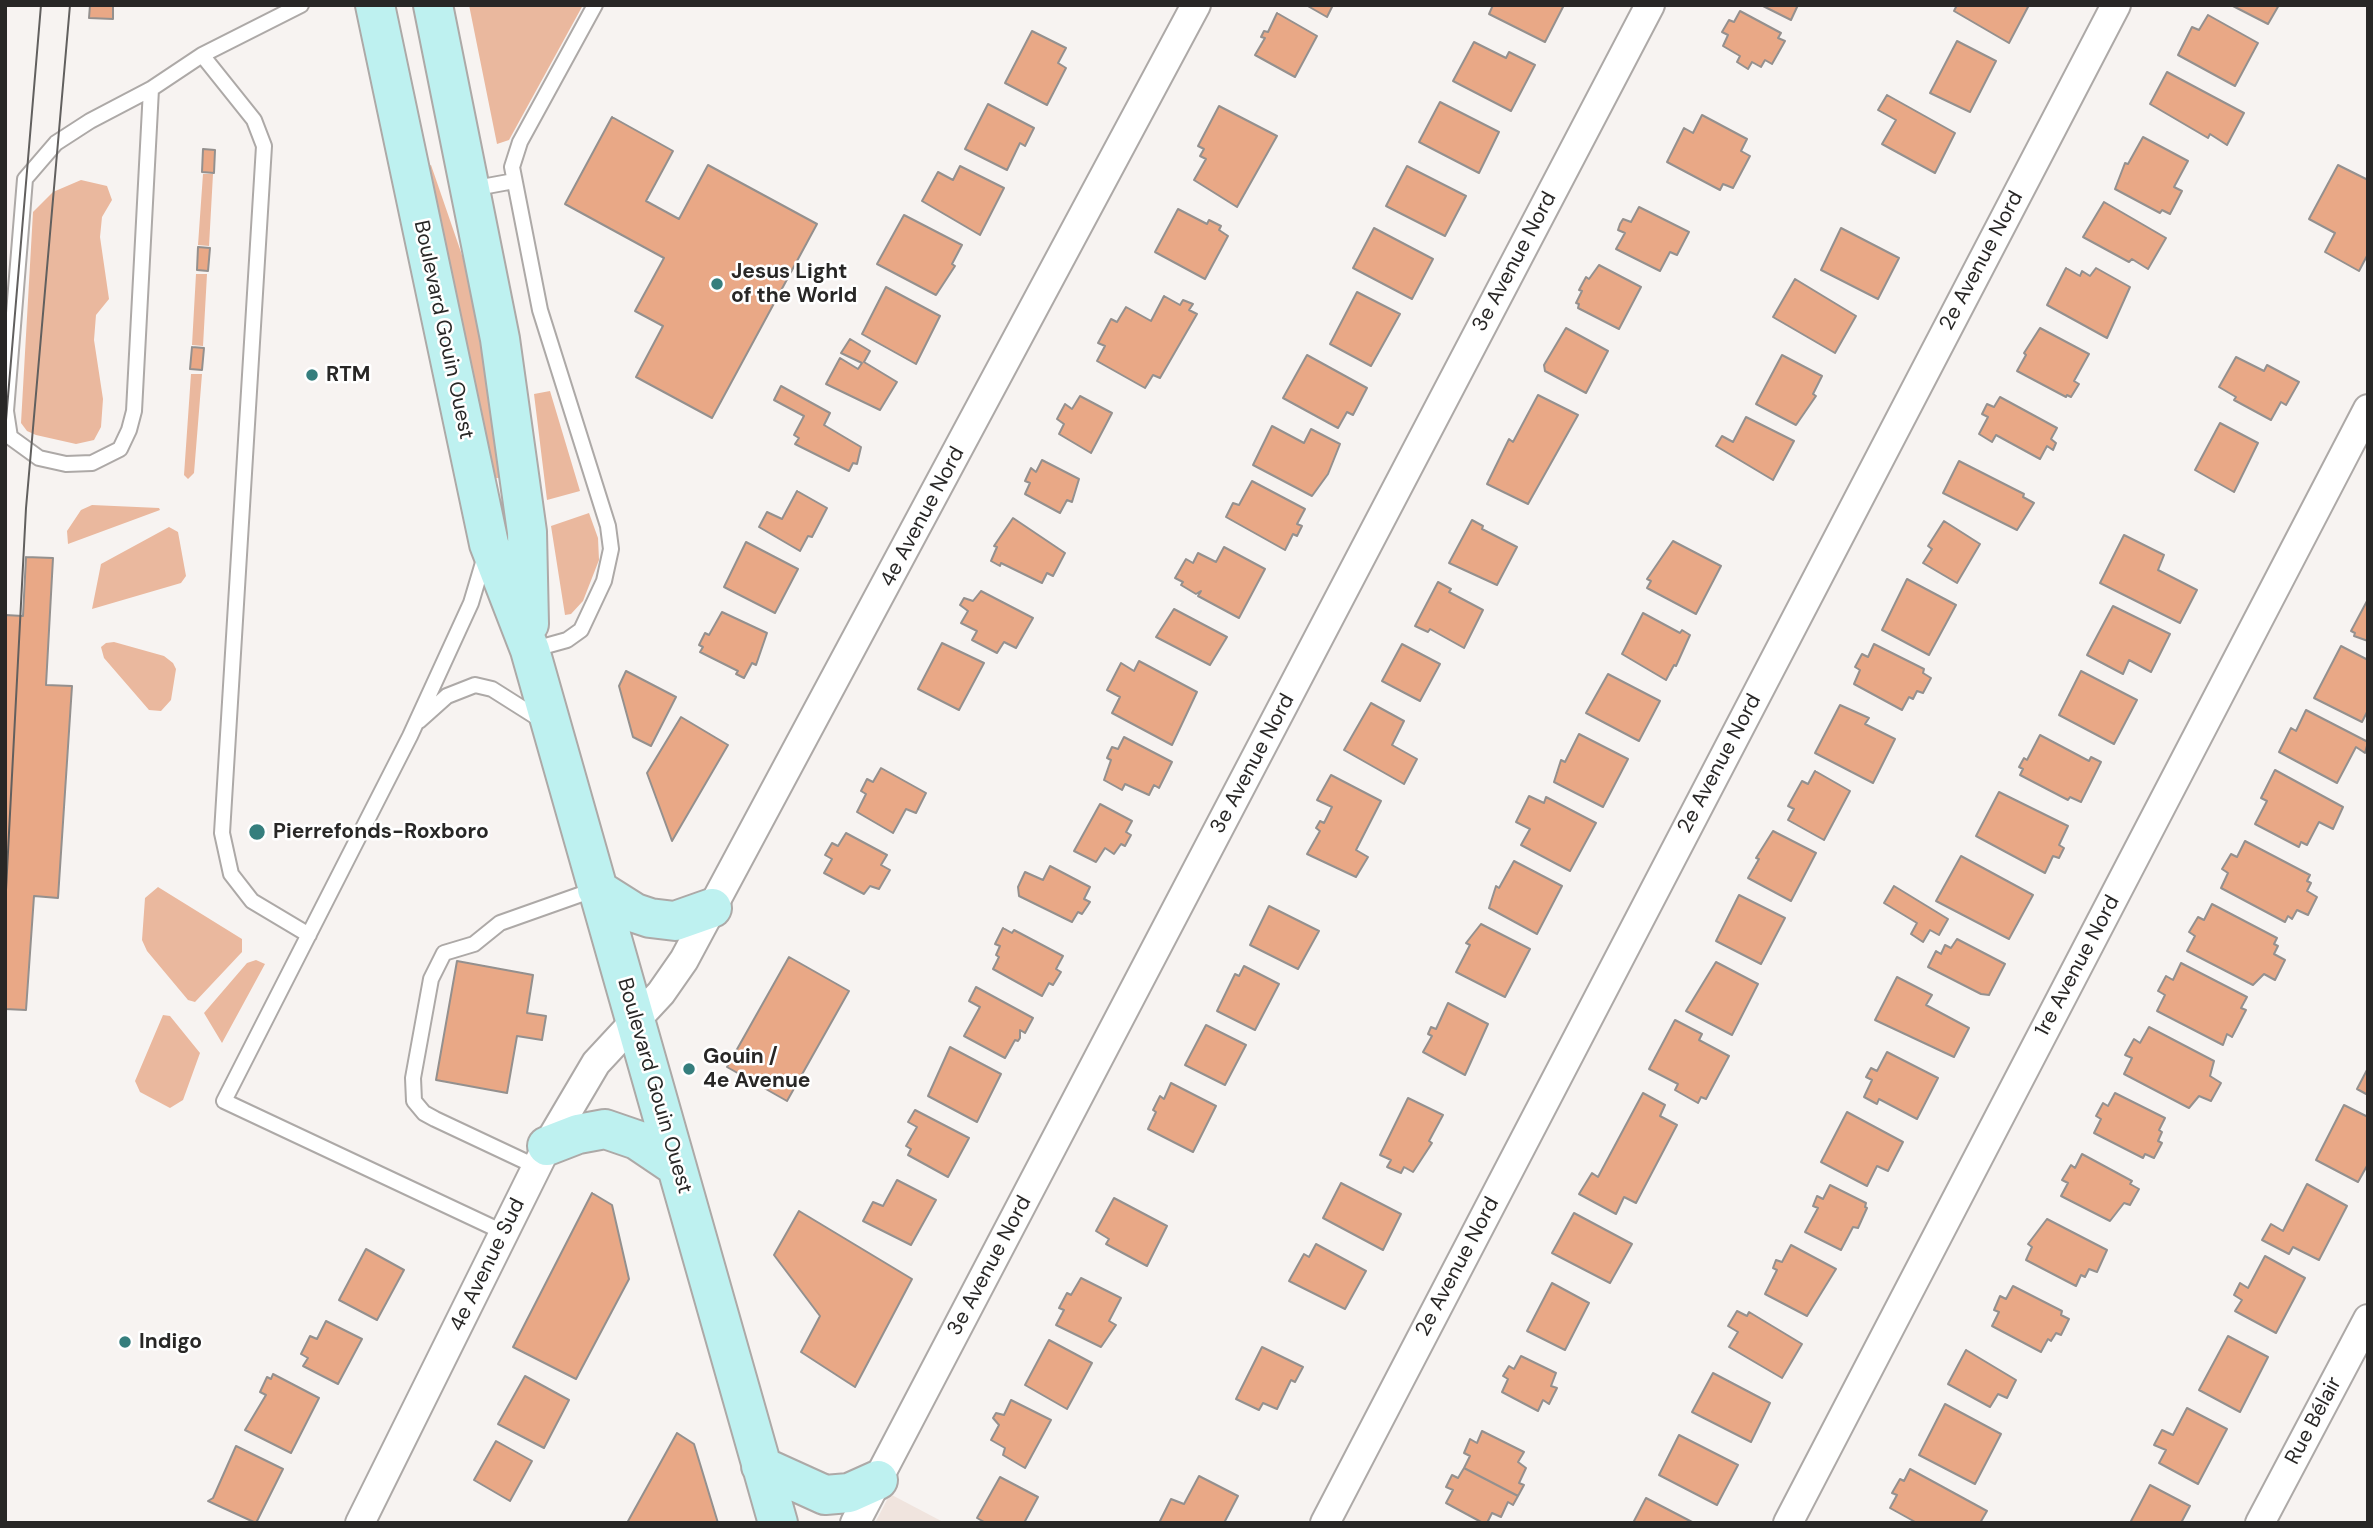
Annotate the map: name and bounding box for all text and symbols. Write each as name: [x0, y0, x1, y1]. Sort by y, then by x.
street label: 2e Avenue Nord: [1935, 187, 2029, 335]
street label: 3e Avenue Nord: [1468, 188, 1562, 336]
street label: Boulevard Gouin Ouest: [407, 218, 479, 442]
place label: Jesus Light of the World: [731, 259, 857, 309]
marker: Jesus Light of the World: [709, 276, 725, 292]
place label: RTM: [326, 362, 370, 388]
marker: RTM: [304, 367, 320, 383]
street label: 4e Avenue Nord: [876, 443, 970, 591]
street label: 3e Avenue Nord: [1206, 690, 1300, 838]
street label: 2e Avenue Nord: [1673, 690, 1767, 838]
place label: Pierrefonds-Roxboro: [273, 819, 489, 845]
marker: Pierrefonds-Roxboro: [247, 822, 267, 842]
street label: 1re Avenue Nord: [2030, 891, 2126, 1041]
street label: Boulevard Gouin Ouest: [611, 975, 697, 1197]
place label: Gouin / 4e Avenue: [703, 1044, 810, 1094]
marker: Gouin / 4e Avenue: [681, 1061, 697, 1077]
street label: 3e Avenue Nord: [943, 1192, 1037, 1340]
street label: 2e Avenue Nord: [1411, 1193, 1505, 1341]
street label: 4e Avenue Sud: [445, 1195, 531, 1335]
place label: Indigo: [139, 1329, 202, 1355]
marker: Indigo: [117, 1334, 133, 1350]
street label: Rue Bélair: [2280, 1373, 2348, 1469]

